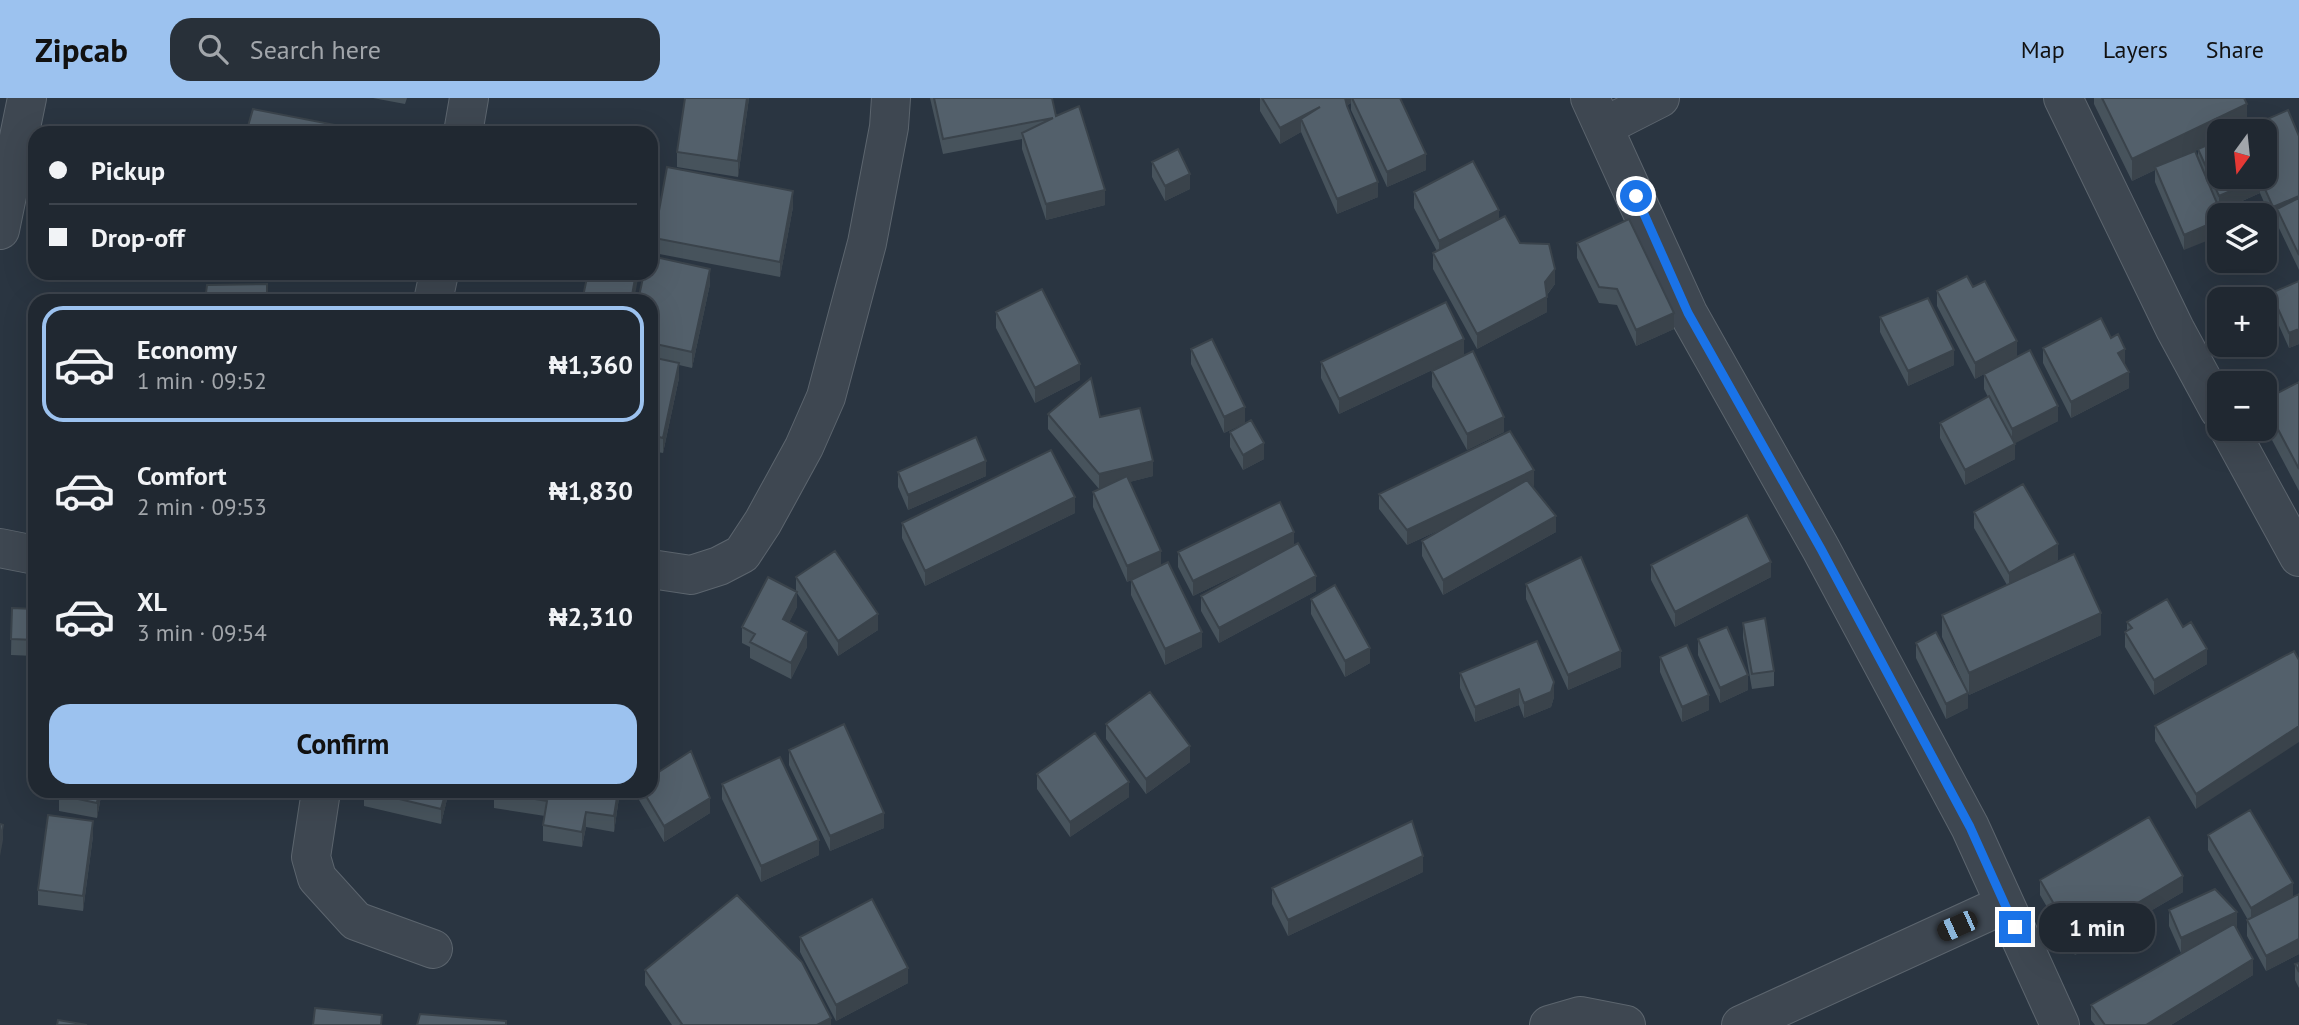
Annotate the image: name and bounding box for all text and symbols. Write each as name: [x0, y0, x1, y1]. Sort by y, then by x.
search box: [170, 18, 660, 81]
text: Zipcab: [35, 28, 128, 71]
icon: search: [194, 30, 232, 68]
text: Search here: [250, 33, 381, 66]
text: Map: [2021, 34, 2065, 65]
text: Layers: [2103, 34, 2168, 65]
text: Share: [2206, 34, 2264, 65]
north arrow: [2207, 119, 2277, 189]
map controls: [2207, 119, 2277, 441]
text: Pickup: [91, 154, 165, 187]
route start: [1620, 180, 1652, 212]
button: layers: [2207, 203, 2277, 273]
text: Drop-off: [91, 221, 185, 254]
button: +: [2207, 287, 2277, 357]
icon: car: [53, 333, 116, 396]
text: Economy: [137, 333, 237, 366]
text: ₦1,360: [549, 348, 633, 381]
text: 1 min · 09:52: [137, 366, 267, 395]
button: −: [2207, 371, 2277, 441]
icon: car: [53, 459, 116, 522]
text: Comfort: [137, 459, 227, 492]
text: ₦1,830: [549, 474, 633, 507]
text: 2 min · 09:53: [137, 492, 267, 521]
icon: car: [53, 585, 116, 648]
text: XL: [137, 585, 167, 618]
text: ₦2,310: [549, 600, 633, 633]
text: 3 min · 09:54: [137, 618, 267, 647]
button: Confirm: [49, 704, 637, 784]
callout: 1 min: [2039, 902, 2155, 952]
car: [1934, 908, 1981, 944]
route end: [1999, 911, 2031, 943]
text: 1 min: [2069, 913, 2125, 942]

